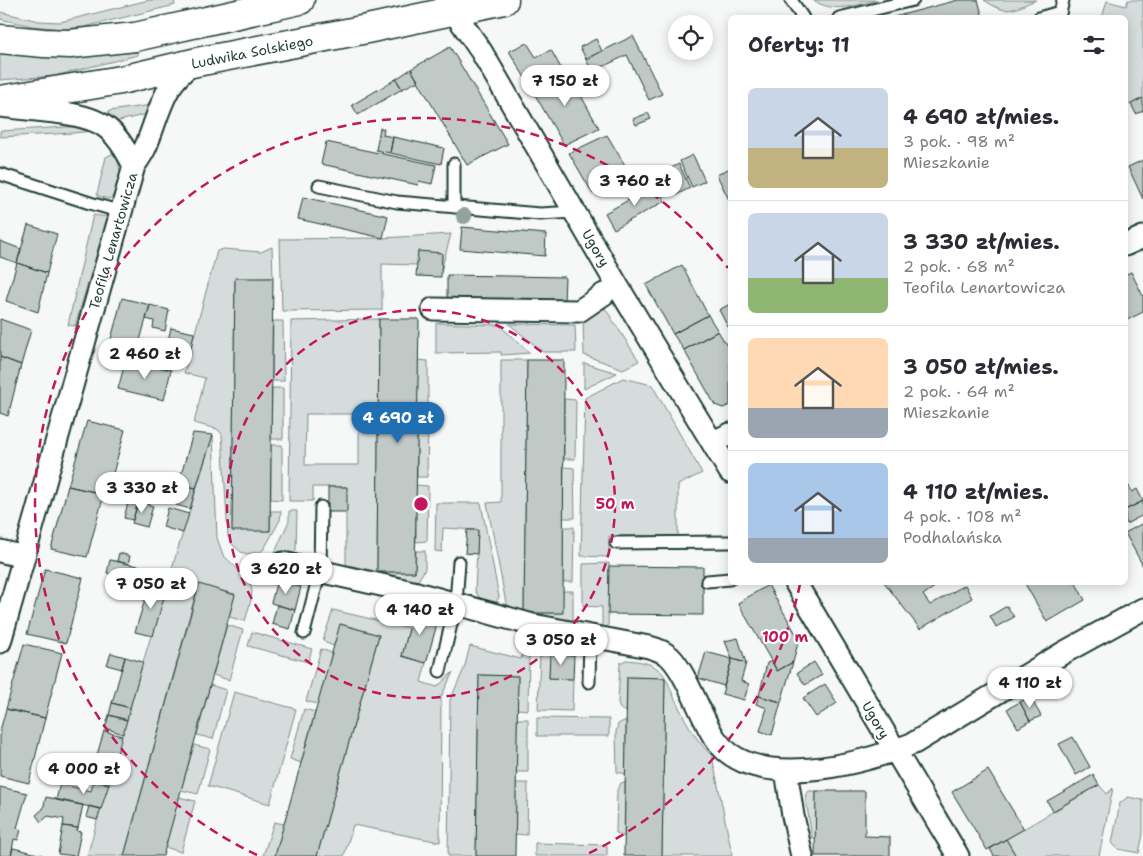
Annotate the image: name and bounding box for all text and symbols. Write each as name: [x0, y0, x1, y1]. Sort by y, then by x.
map controls: [668, 15, 713, 60]
button: locate: [668, 15, 713, 60]
street label: Ludwika Solskiego: [189, 31, 315, 73]
text: Oferty: 11: [748, 31, 850, 59]
icon: filters: [1080, 31, 1108, 59]
pin: 7 150 zł: [513, 64, 617, 107]
text: 7 150 zł: [532, 70, 598, 91]
text: 4 690 zł/mies.: [903, 103, 1059, 131]
icon: home: [788, 108, 848, 168]
text: 3 pok. · 98 m²: [903, 131, 1015, 152]
text: Mieszkanie: [903, 152, 990, 173]
pin: 3 760 zł: [583, 164, 687, 207]
street label: Teofila Lenartowicza: [85, 170, 141, 312]
text: 3 760 zł: [599, 170, 671, 191]
street label: Ugory: [578, 226, 614, 270]
text: 3 330 zł/mies.: [903, 228, 1060, 256]
icon: home: [788, 233, 848, 293]
text: 2 pok. · 68 m²: [903, 256, 1015, 277]
text: Teofila Lenartowicza: [903, 277, 1065, 298]
pin: 2 460 zł: [93, 338, 197, 380]
text: 2 460 zł: [109, 343, 181, 364]
text: 3 050 zł/mies.: [903, 353, 1059, 381]
icon: home: [788, 358, 848, 418]
text: 2 pok. · 64 m²: [903, 381, 1015, 402]
pin: 4 690 zł: [346, 402, 450, 444]
text: Mieszkanie: [903, 402, 990, 423]
text: 4 690 zł: [362, 407, 434, 428]
pin: 3 330 zł: [90, 472, 194, 514]
text: 3 330 zł: [106, 477, 178, 498]
text: 4 110 zł/mies.: [903, 478, 1049, 506]
icon: home: [788, 483, 848, 543]
text: 50 m: [596, 494, 635, 514]
centre of rings: [412, 495, 430, 513]
text: 4 pok. · 108 m²: [903, 506, 1022, 527]
text: Podhalańska: [903, 527, 1002, 548]
pin: 3 620 zł: [234, 552, 338, 595]
text: 3 620 zł: [250, 558, 322, 579]
pin: 7 050 zł: [99, 568, 203, 610]
text: 7 050 zł: [116, 573, 186, 594]
pin: 4 140 zł: [368, 594, 472, 636]
text: 4 140 zł: [386, 599, 454, 620]
pin: 3 050 zł: [509, 624, 613, 666]
text: 100 m: [762, 627, 808, 647]
text: 3 050 zł: [526, 629, 596, 650]
pin: 4 110 zł: [978, 666, 1082, 709]
text: 4 110 zł: [998, 672, 1062, 693]
street label: Ugory: [858, 698, 894, 742]
pin: 4 000 zł: [32, 752, 136, 795]
text: 4 000 zł: [48, 758, 120, 779]

